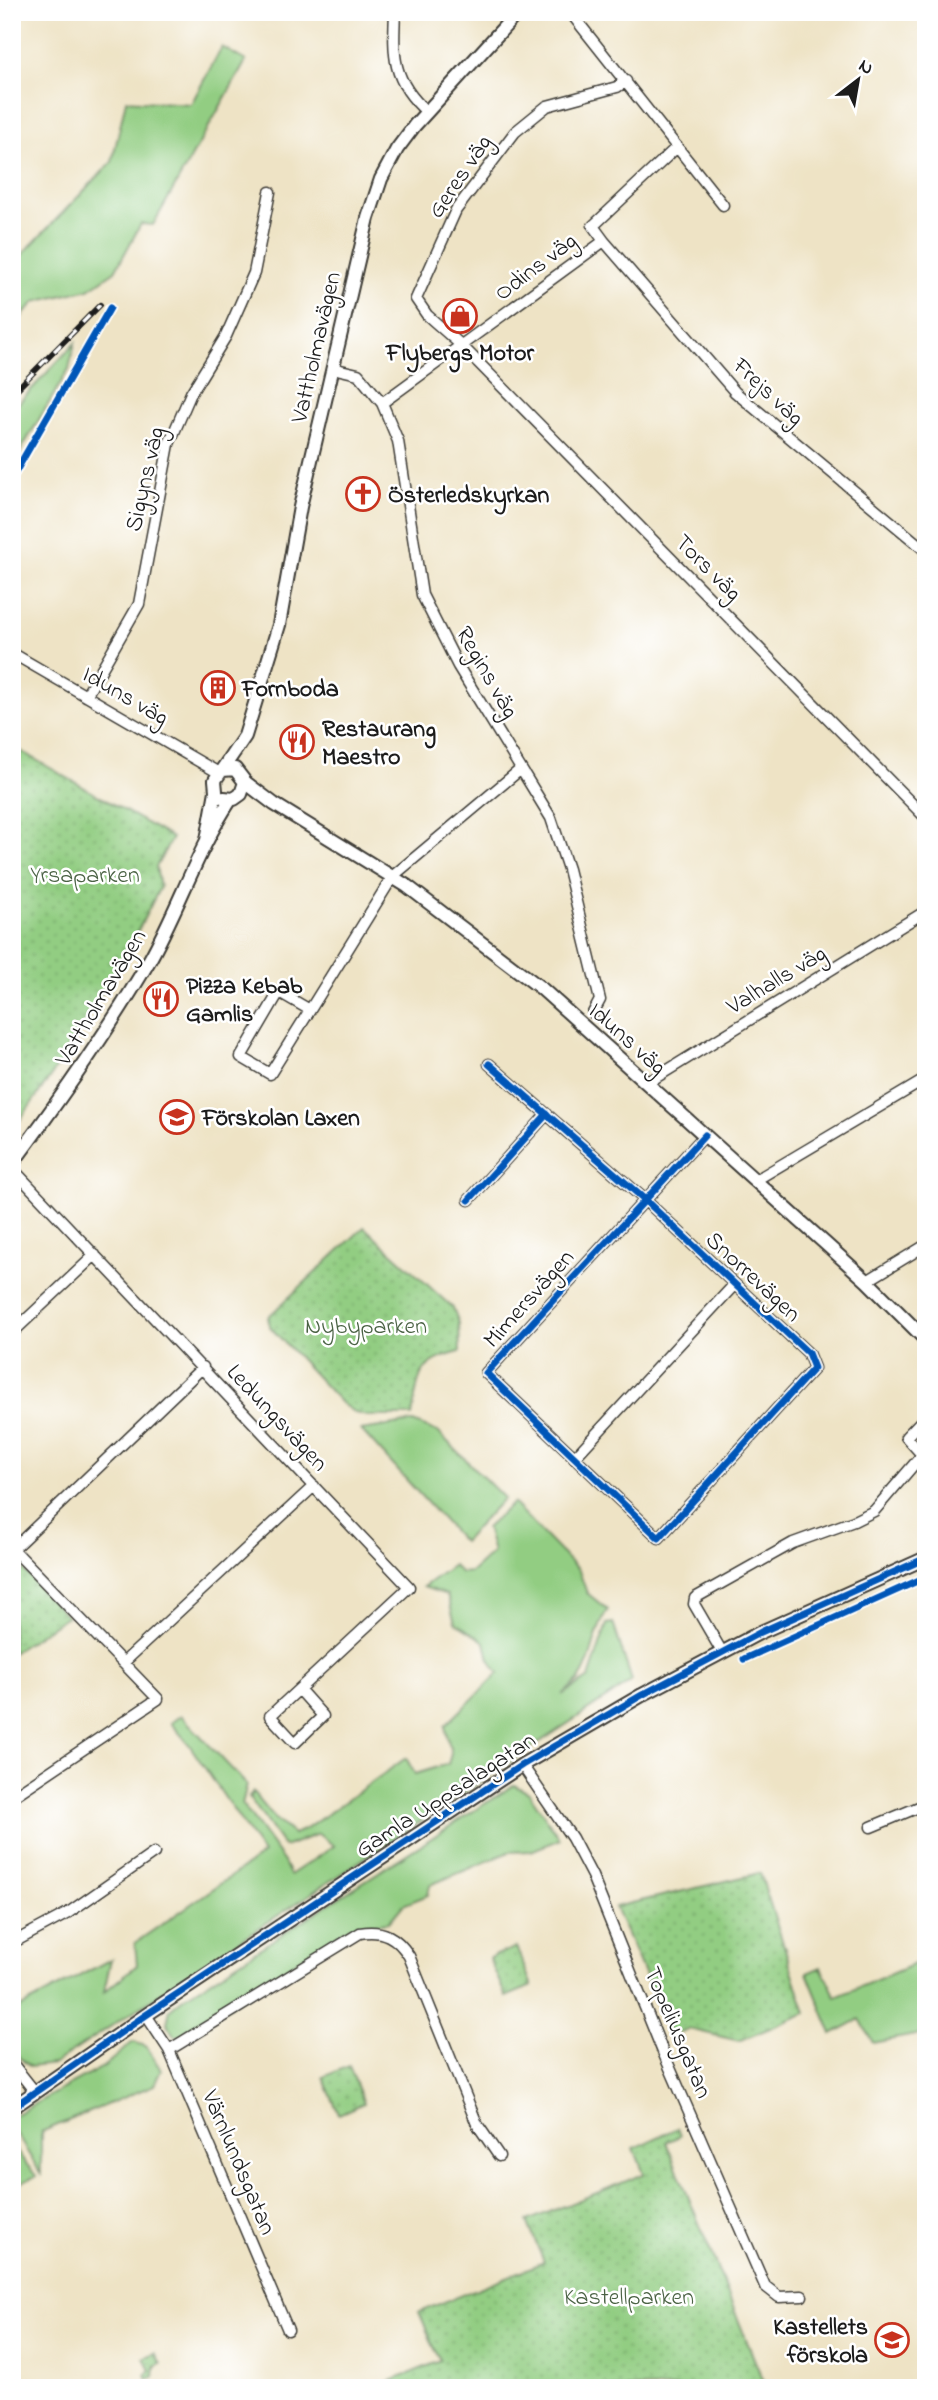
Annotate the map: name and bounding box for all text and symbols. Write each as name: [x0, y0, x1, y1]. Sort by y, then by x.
north arrow: [822, 46, 892, 116]
text: N: [853, 53, 878, 83]
street label: Geres väg: [420, 128, 502, 226]
street label: Odins väg: [488, 225, 585, 311]
street label: Vattholmavägen: [283, 269, 352, 427]
shop icon: Flybergs Motor: [441, 297, 479, 335]
place label: Flybergs Motor: [385, 337, 534, 373]
street label: Frejs väg: [723, 350, 811, 435]
street label: Sigyns väg: [117, 424, 176, 535]
church icon: Österledskyrkan: [344, 475, 382, 513]
place label: Österledskyrkan: [388, 479, 549, 515]
street label: Tors väg: [665, 527, 749, 611]
street label: Regins väg: [445, 621, 526, 726]
street label: Iduns väg: [75, 658, 175, 736]
building icon: Fornboda: [199, 669, 237, 707]
place label: Fornboda: [241, 673, 339, 708]
place label: Restaurang Maestro: [322, 713, 436, 776]
restaurant icon: Restaurang Maestro: [278, 723, 316, 761]
park label: Yrsaparken: [30, 859, 140, 894]
street label: Vattholmavägen: [47, 923, 157, 1074]
street label: Valhalls väg: [720, 938, 834, 1025]
place label: Pizza Kebab Gamlis: [186, 970, 303, 1033]
restaurant icon: Pizza Kebab Gamlis: [142, 980, 180, 1018]
street label: Iduns väg: [579, 995, 673, 1085]
school or university icon: Förskolan Laxen: [158, 1098, 196, 1136]
place label: Förskolan Laxen: [201, 1102, 360, 1137]
street label: Snorrevägen: [696, 1224, 808, 1332]
street label: Mimersvägen: [476, 1242, 584, 1357]
park label: Nybyparken: [305, 1310, 427, 1346]
street label: Ledungsvägen: [217, 1357, 335, 1481]
street label: Gamla Uppsalagatan: [349, 1724, 544, 1868]
street label: Topeliusgatan: [633, 1962, 720, 2104]
street label: Värnlundsgatan: [191, 2084, 284, 2241]
park label: Kastellparken: [564, 2281, 694, 2316]
place label: Kastellets förskola: [773, 2311, 868, 2374]
school or university icon: Kastellets förskola: [873, 2321, 911, 2359]

